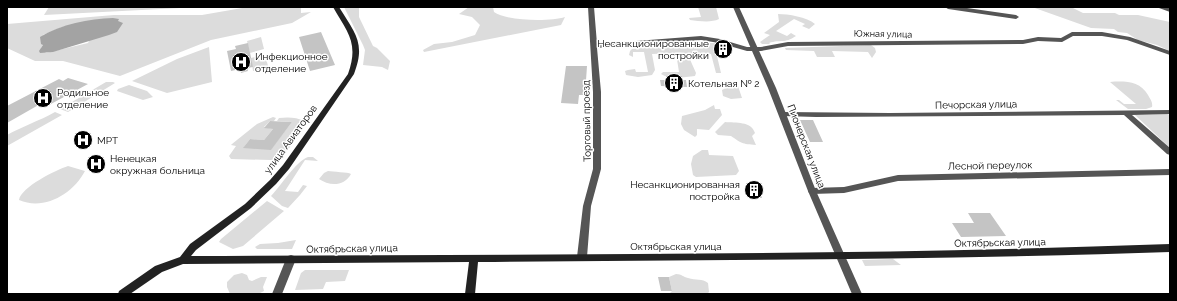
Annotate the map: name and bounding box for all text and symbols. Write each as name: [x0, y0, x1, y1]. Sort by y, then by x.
street label: Южная улица: [854, 28, 912, 40]
place label: Несанкционированные постройки: [597, 38, 709, 61]
building icon: Несанкционированные постройки: [712, 38, 734, 60]
hospital icon: Инфекционное отделение: [230, 51, 252, 73]
place label: Инфекционное отделение: [255, 51, 328, 74]
building icon: Котельная № 2: [663, 72, 685, 94]
place label: Котельная № 2: [688, 78, 759, 89]
street label: Торговый проезд: [580, 80, 593, 162]
hospital icon: Родильное отделение: [32, 87, 54, 109]
place label: Родильное отделение: [57, 87, 109, 110]
street label: Печорская улица: [935, 98, 1017, 111]
street label: улица Авиаторов: [262, 103, 319, 176]
street label: Пионерская улица: [785, 103, 828, 190]
hospital icon: МРТ: [72, 129, 94, 151]
place label: МРТ: [97, 135, 118, 146]
hospital icon: Ненецкая окружная больница: [85, 153, 107, 175]
place label: Ненецкая окружная больница: [110, 153, 205, 176]
street label: Лесной переулок: [948, 159, 1032, 172]
place label: Несанкционированная постройка: [630, 179, 740, 202]
building icon: Несанкционированная постройка: [743, 179, 765, 201]
street label: Октябрьская улица: [954, 236, 1046, 249]
street label: Октябрьская улица: [630, 241, 722, 252]
street label: Октябрьская улица: [306, 242, 398, 255]

